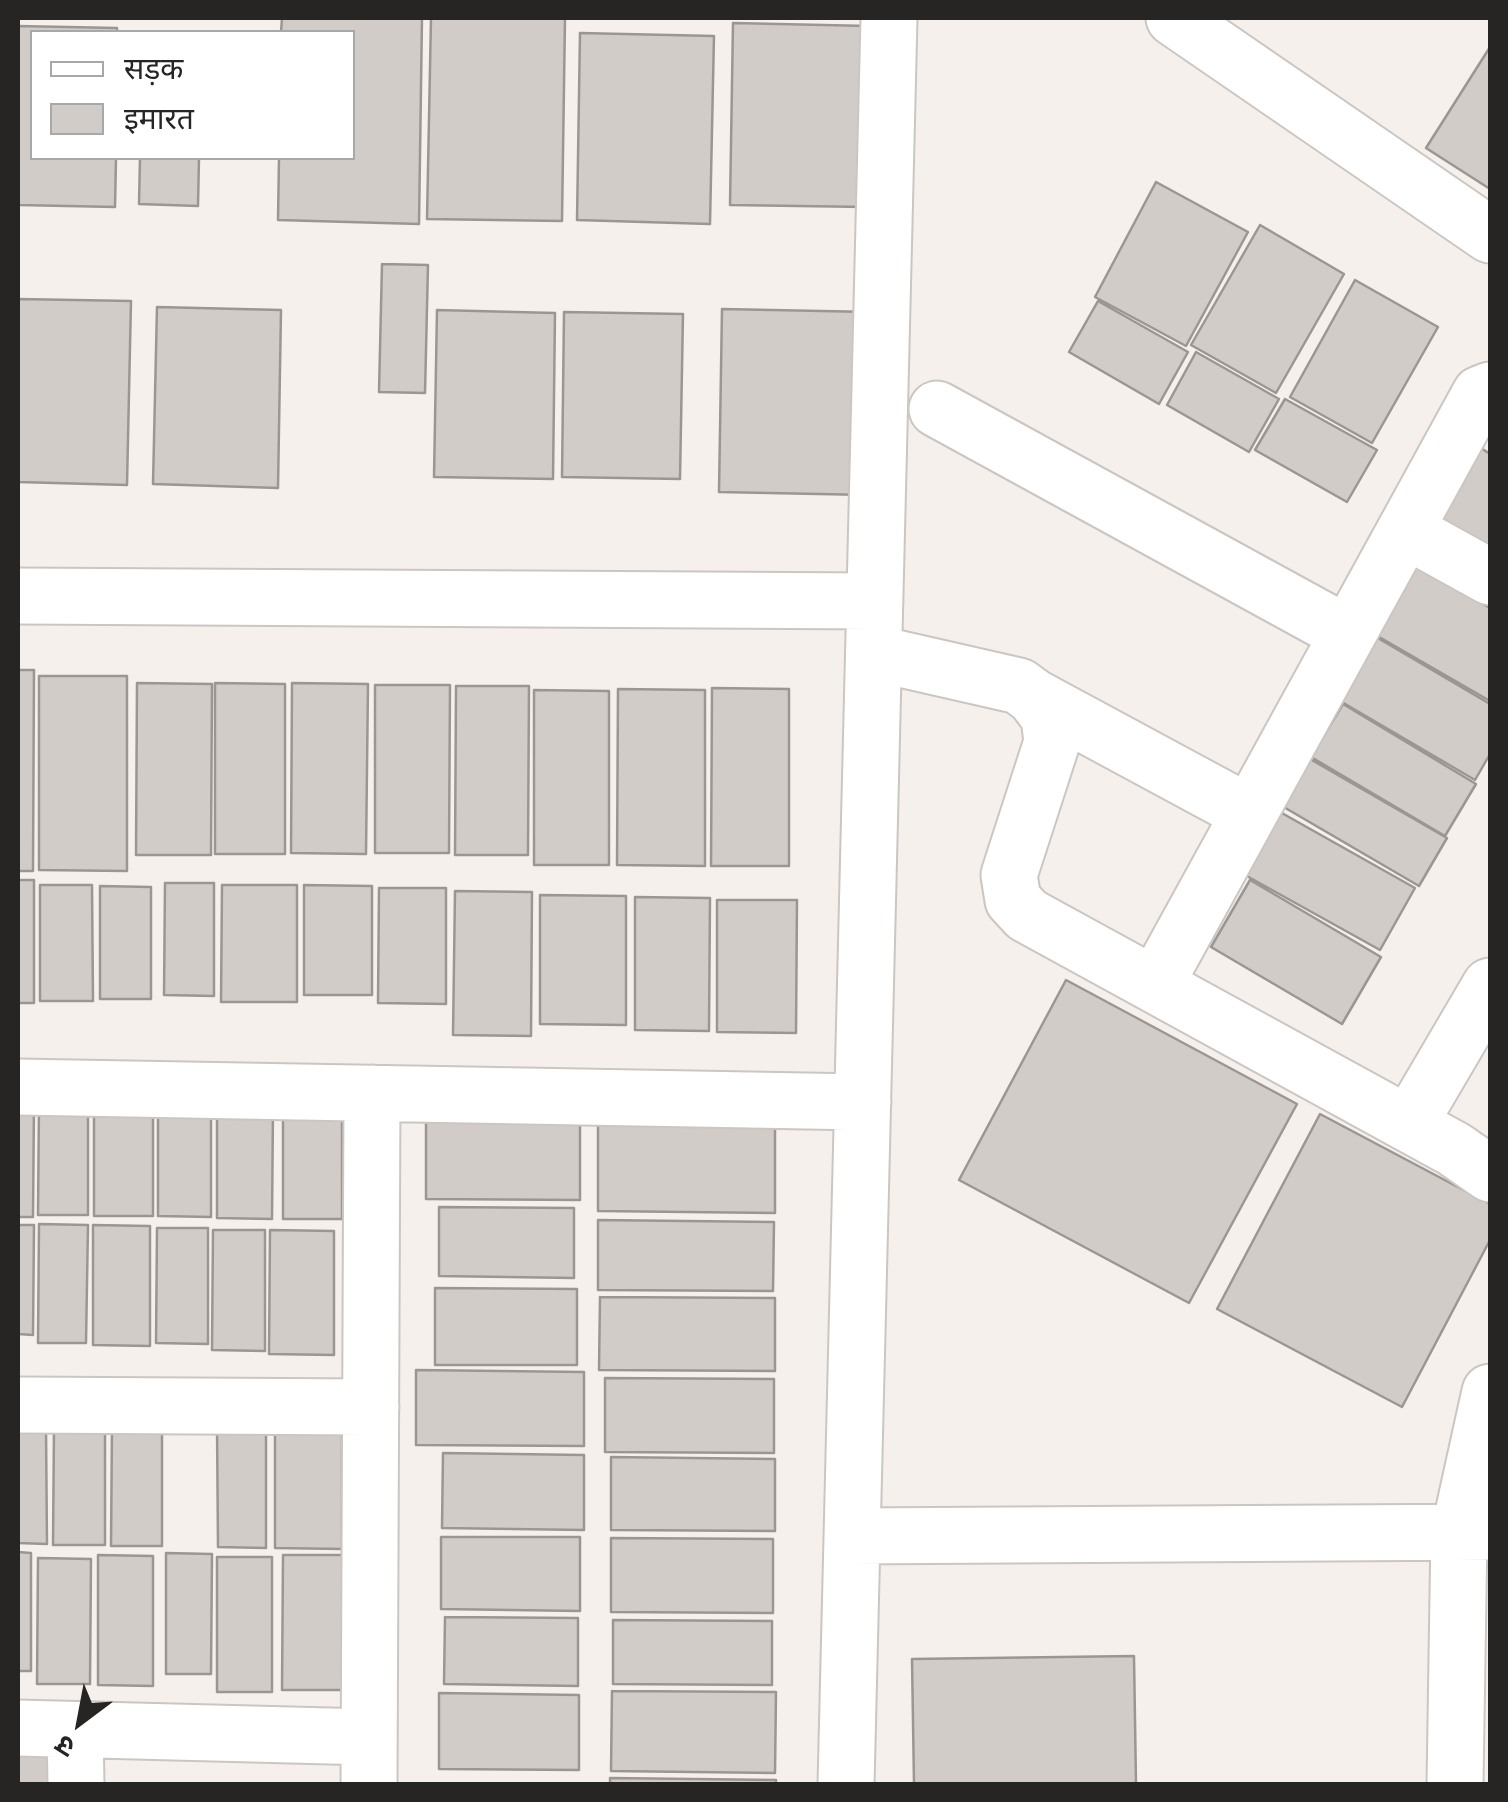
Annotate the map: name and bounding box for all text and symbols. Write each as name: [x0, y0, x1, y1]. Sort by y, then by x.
legend: [30, 30, 355, 160]
text: सड़क: [124, 47, 183, 88]
text: इमारत: [124, 97, 194, 138]
north arrow: [30, 1672, 130, 1772]
text: उ: [47, 1727, 81, 1768]

